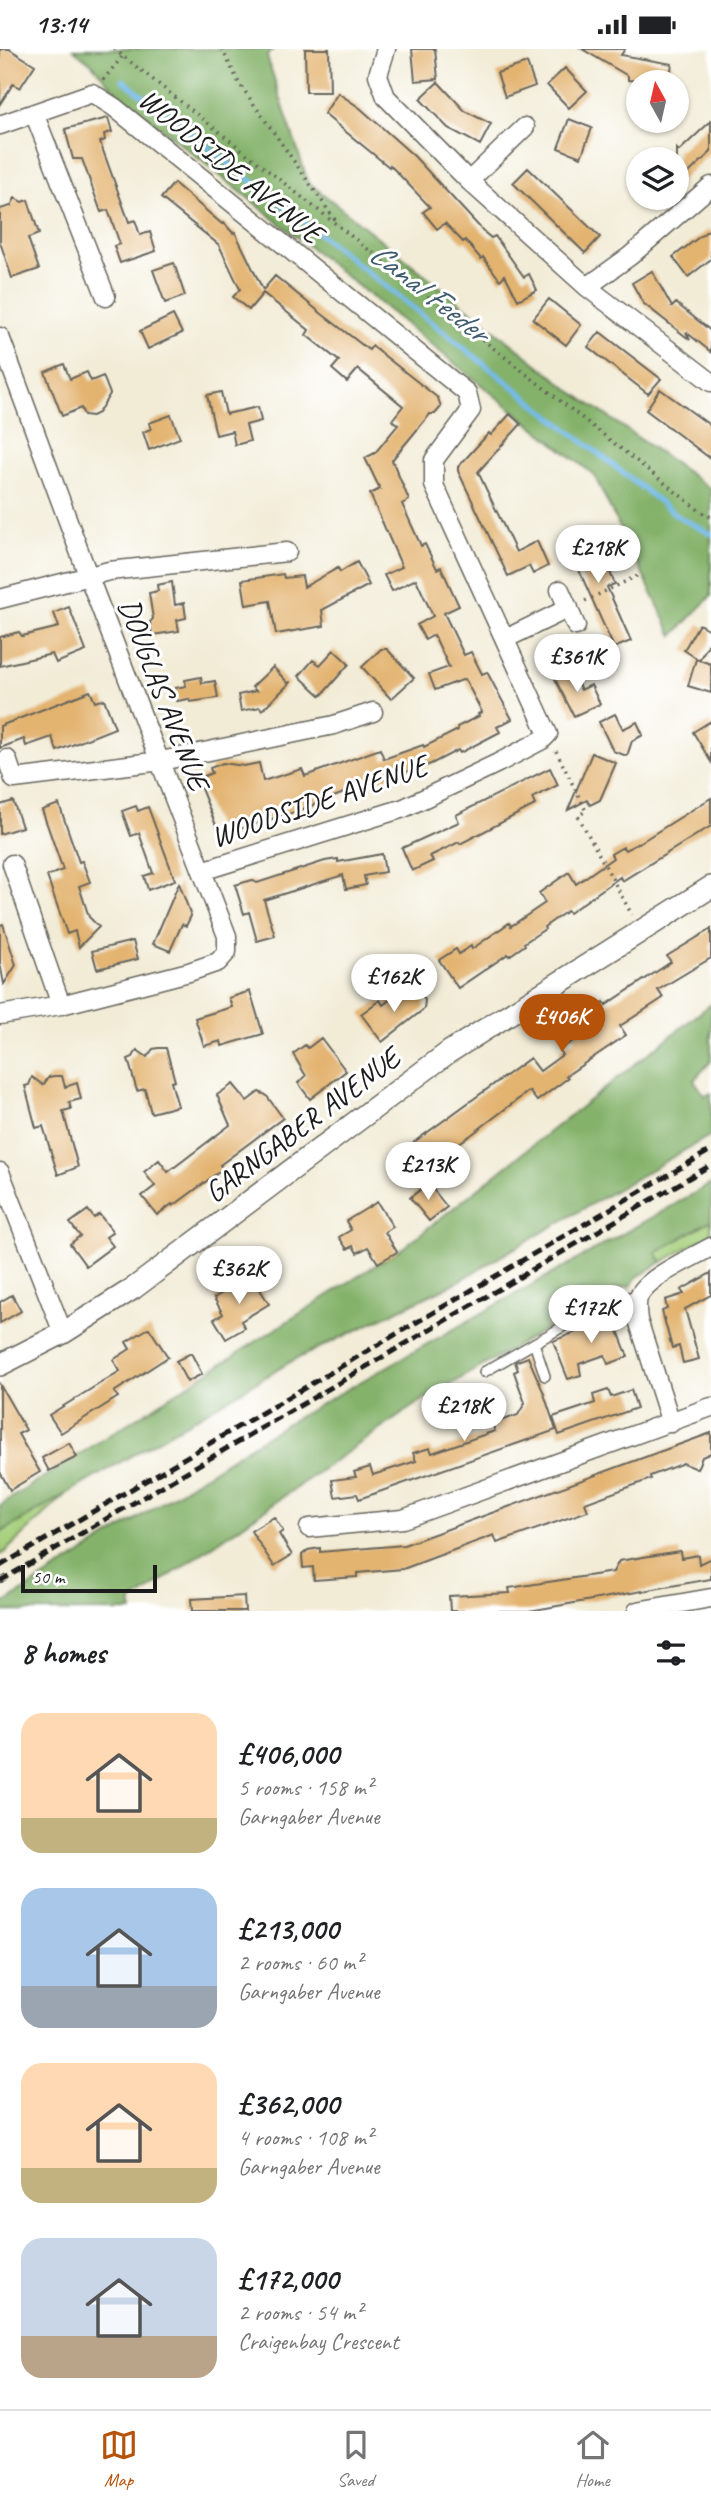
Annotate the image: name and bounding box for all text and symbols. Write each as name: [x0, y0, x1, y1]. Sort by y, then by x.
text: 13:14: [35, 8, 87, 41]
north arrow: [626, 70, 690, 133]
map controls: [626, 70, 689, 210]
street label: WOODSIDE AVENUE: [131, 80, 334, 254]
button: layers: [626, 147, 689, 210]
water label: Canal Feeder: [361, 233, 501, 355]
pin: £218K: [549, 525, 647, 585]
text: £218K: [571, 533, 625, 562]
street label: DOUGLAS AVENUE: [110, 593, 219, 799]
pin: £361K: [528, 635, 626, 694]
text: £361K: [550, 642, 604, 671]
street label: WOODSIDE AVENUE: [206, 745, 436, 856]
pin: £162K: [345, 955, 443, 1014]
text: £162K: [367, 962, 421, 991]
pin: £406K: [513, 995, 611, 1054]
text: £406K: [535, 1002, 589, 1031]
street label: GARNGABER AVENUE: [197, 1037, 411, 1211]
pin: £213K: [379, 1143, 477, 1202]
text: £213K: [401, 1150, 455, 1179]
pin: £362K: [190, 1247, 288, 1306]
text: £362K: [212, 1254, 266, 1283]
pin: £172K: [542, 1285, 640, 1345]
text: £172K: [565, 1293, 618, 1322]
pin: £218K: [415, 1383, 513, 1443]
text: £218K: [437, 1391, 491, 1420]
scale bar: [21, 1562, 158, 1594]
text: 50 m: [32, 1565, 64, 1589]
text: 8 homes: [21, 1634, 106, 1672]
icon: filters: [652, 1634, 690, 1672]
text: £406,000: [238, 1735, 339, 1773]
icon: home: [77, 1741, 161, 1825]
text: 5 rooms · 158 m²: [238, 1773, 373, 1802]
text: Garngaber Avenue: [238, 1802, 380, 1831]
text: £213,000: [238, 1910, 338, 1948]
icon: home: [77, 1916, 161, 2000]
text: 2 rooms · 60 m²: [238, 1948, 362, 1977]
text: Garngaber Avenue: [238, 1977, 380, 2006]
text: £362,000: [238, 2085, 339, 2123]
icon: home: [77, 2091, 161, 2175]
text: 4 rooms · 108 m²: [238, 2123, 373, 2152]
text: Garngaber Avenue: [238, 2152, 380, 2181]
text: £172,000: [238, 2260, 338, 2298]
icon: home: [77, 2266, 161, 2350]
text: 2 rooms · 54 m²: [238, 2298, 362, 2327]
text: Craigenbay Crescent: [238, 2327, 399, 2356]
tab: Map: [100, 2426, 138, 2492]
tab: Saved: [337, 2426, 375, 2492]
tab: Home: [574, 2426, 612, 2492]

